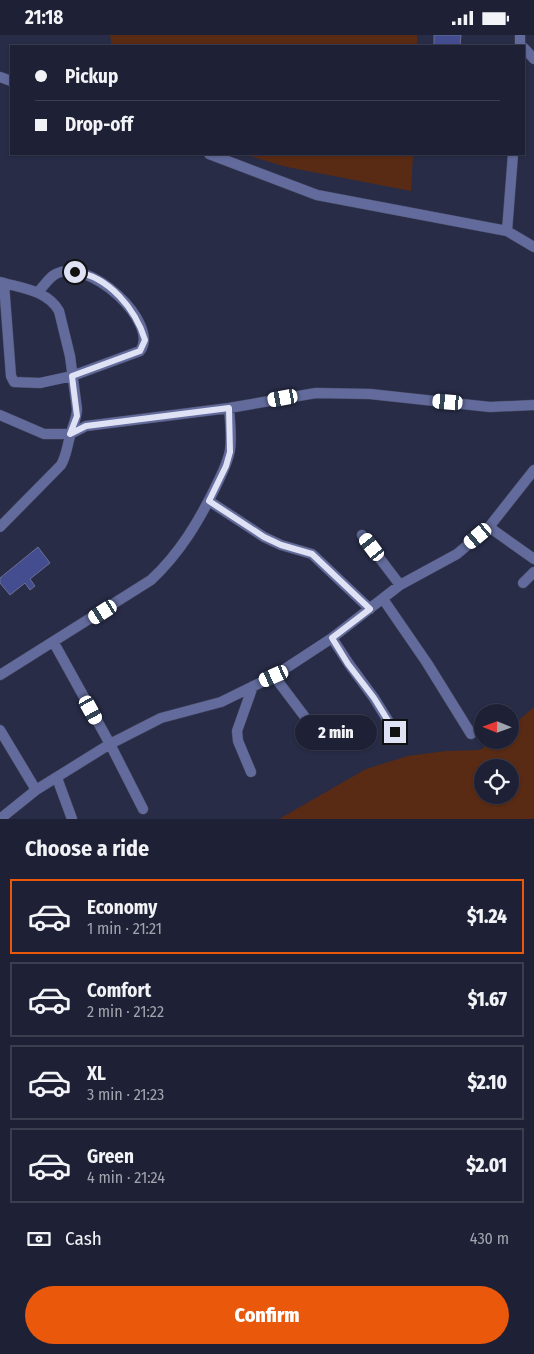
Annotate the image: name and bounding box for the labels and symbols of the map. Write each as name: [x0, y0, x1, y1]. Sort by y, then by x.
route start: [64, 261, 86, 283]
car: [266, 388, 299, 408]
car: [432, 393, 463, 411]
car: [461, 521, 494, 551]
car: [356, 531, 387, 563]
car: [86, 598, 119, 626]
car: [257, 663, 290, 689]
car: [77, 693, 104, 727]
north arrow: [474, 704, 519, 749]
callout: 2 min: [295, 715, 378, 749]
route end: [384, 721, 406, 743]

